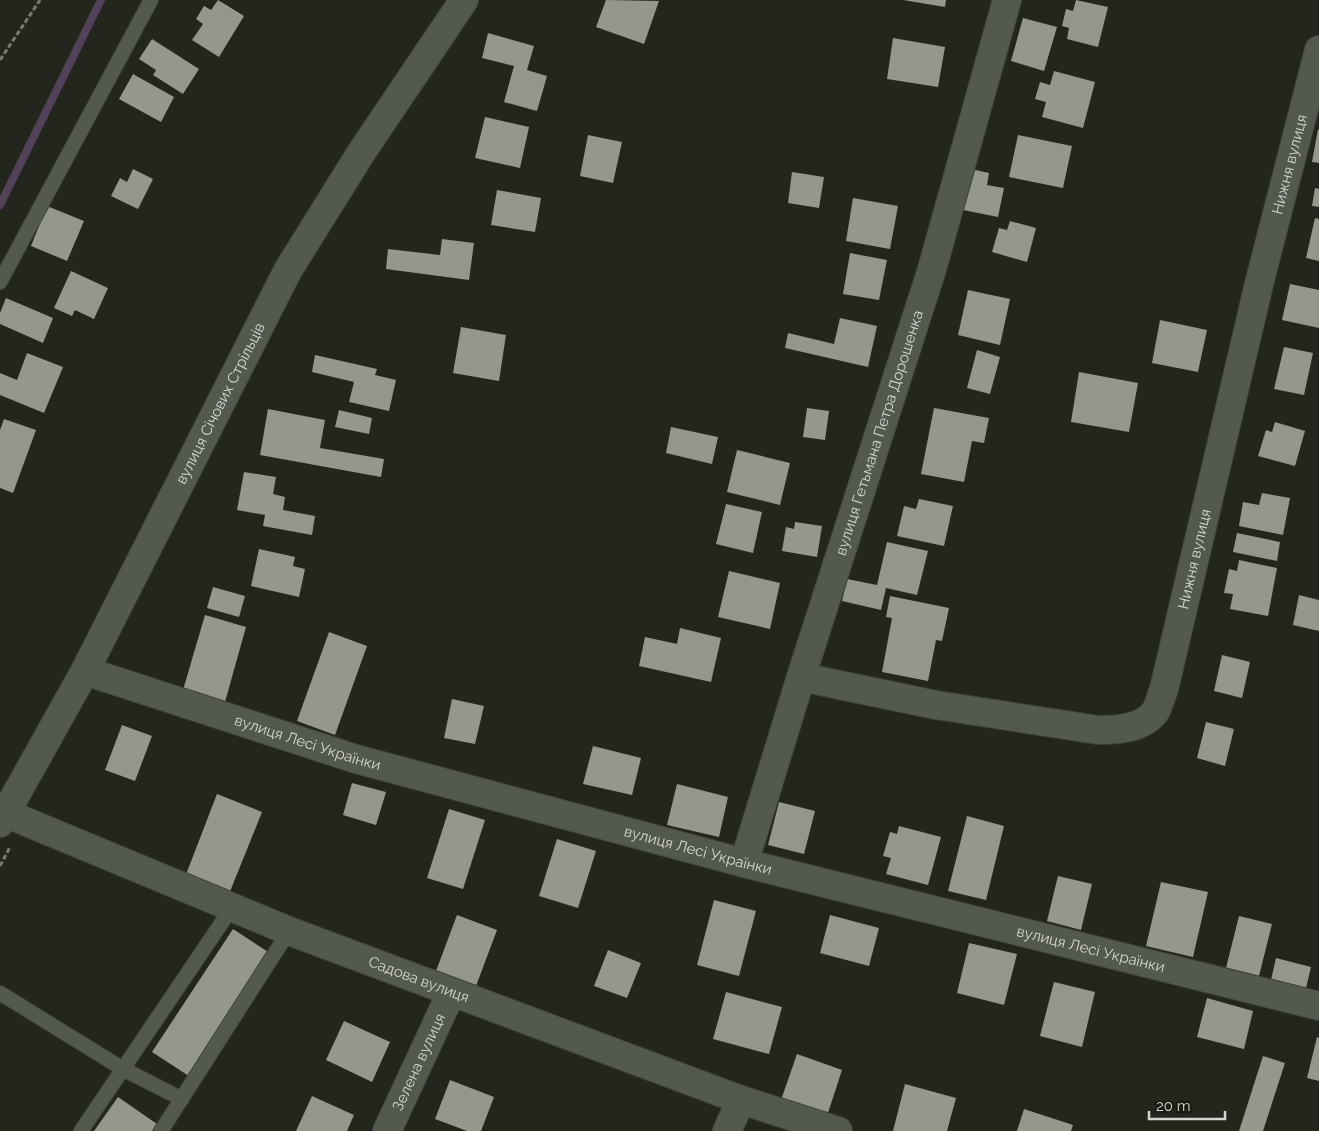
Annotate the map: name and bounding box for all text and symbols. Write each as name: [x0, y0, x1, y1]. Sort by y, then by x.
street label: Нижня вулиця: [1268, 113, 1311, 216]
street label: вулиця Гетьмана Петра Дорошенка: [832, 308, 927, 558]
street label: вулиця Січових Стрільців: [172, 320, 269, 487]
street label: Нижня вулиця: [1174, 507, 1215, 611]
street label: вулиця Лесі Українки: [232, 711, 383, 774]
street label: вулиця Лесі Українки: [622, 822, 774, 879]
street label: вулиця Лесі Українки: [1015, 922, 1167, 976]
street label: Садова вулиця: [366, 952, 472, 1007]
street label: Зелена вулиця: [389, 1011, 449, 1114]
scale bar: [1149, 1088, 1225, 1120]
text: 20 m: [1156, 1097, 1191, 1115]

